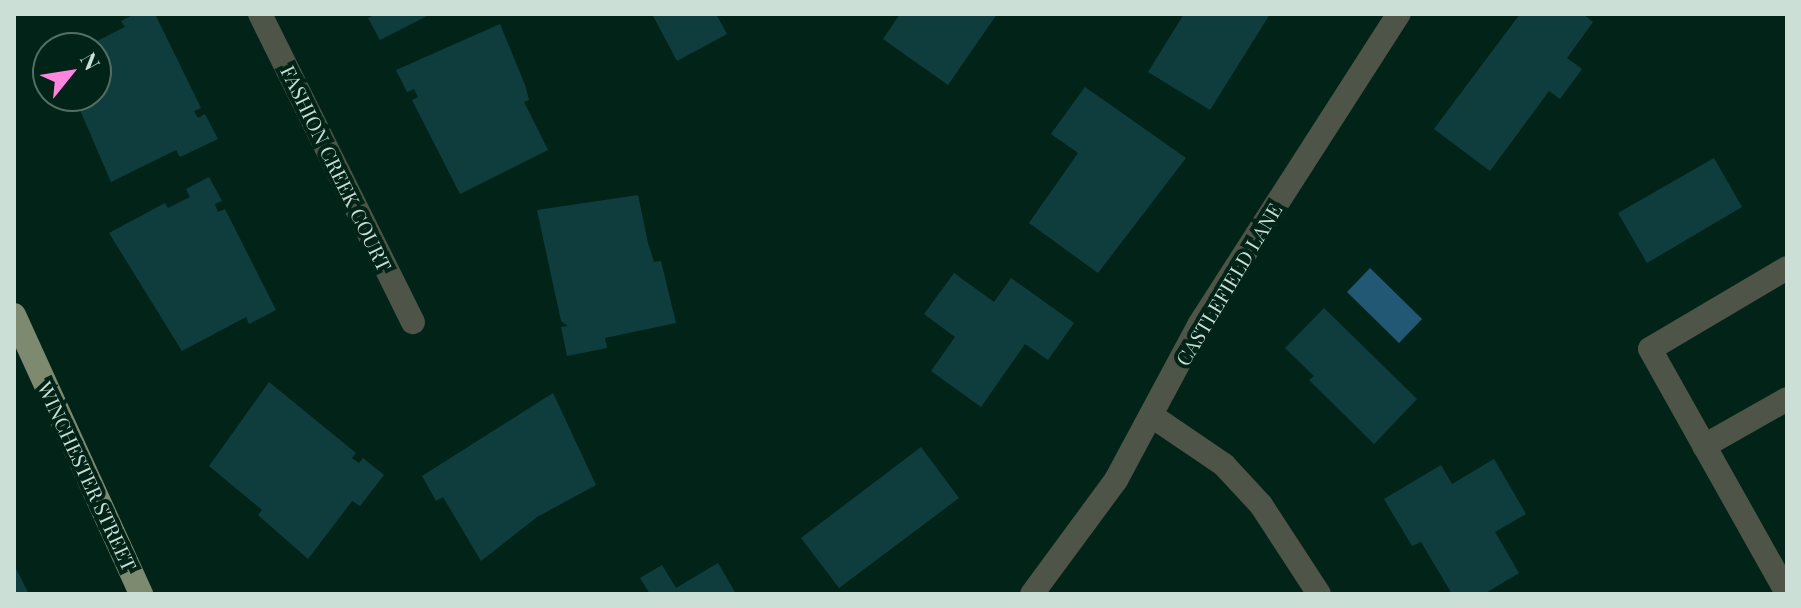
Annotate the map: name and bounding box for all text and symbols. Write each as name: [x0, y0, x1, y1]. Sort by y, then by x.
north arrow: [32, 32, 112, 112]
text: N: [74, 47, 108, 75]
street label: FASHION CREEK COURT: [277, 61, 397, 275]
street label: CASTLEFIELD LANE: [1170, 198, 1286, 370]
street label: WINCHESTER STREET: [34, 377, 142, 575]

